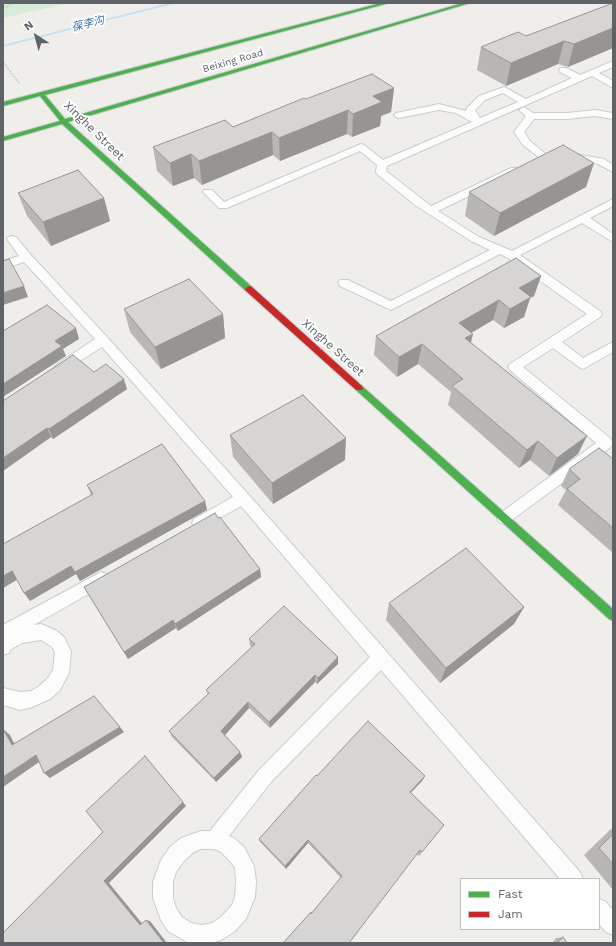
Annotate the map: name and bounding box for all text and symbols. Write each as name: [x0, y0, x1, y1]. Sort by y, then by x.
water label: 葆李沟: [70, 14, 106, 34]
north arrow: [16, 16, 56, 56]
text: N: [22, 18, 36, 34]
street label: Beixing Road: [201, 47, 265, 75]
street label: Xinghe Street: [61, 98, 127, 164]
street label: Xinghe Street: [299, 316, 367, 380]
legend: [460, 878, 600, 930]
text: Fast: [498, 887, 523, 901]
text: Jam: [498, 907, 523, 921]

